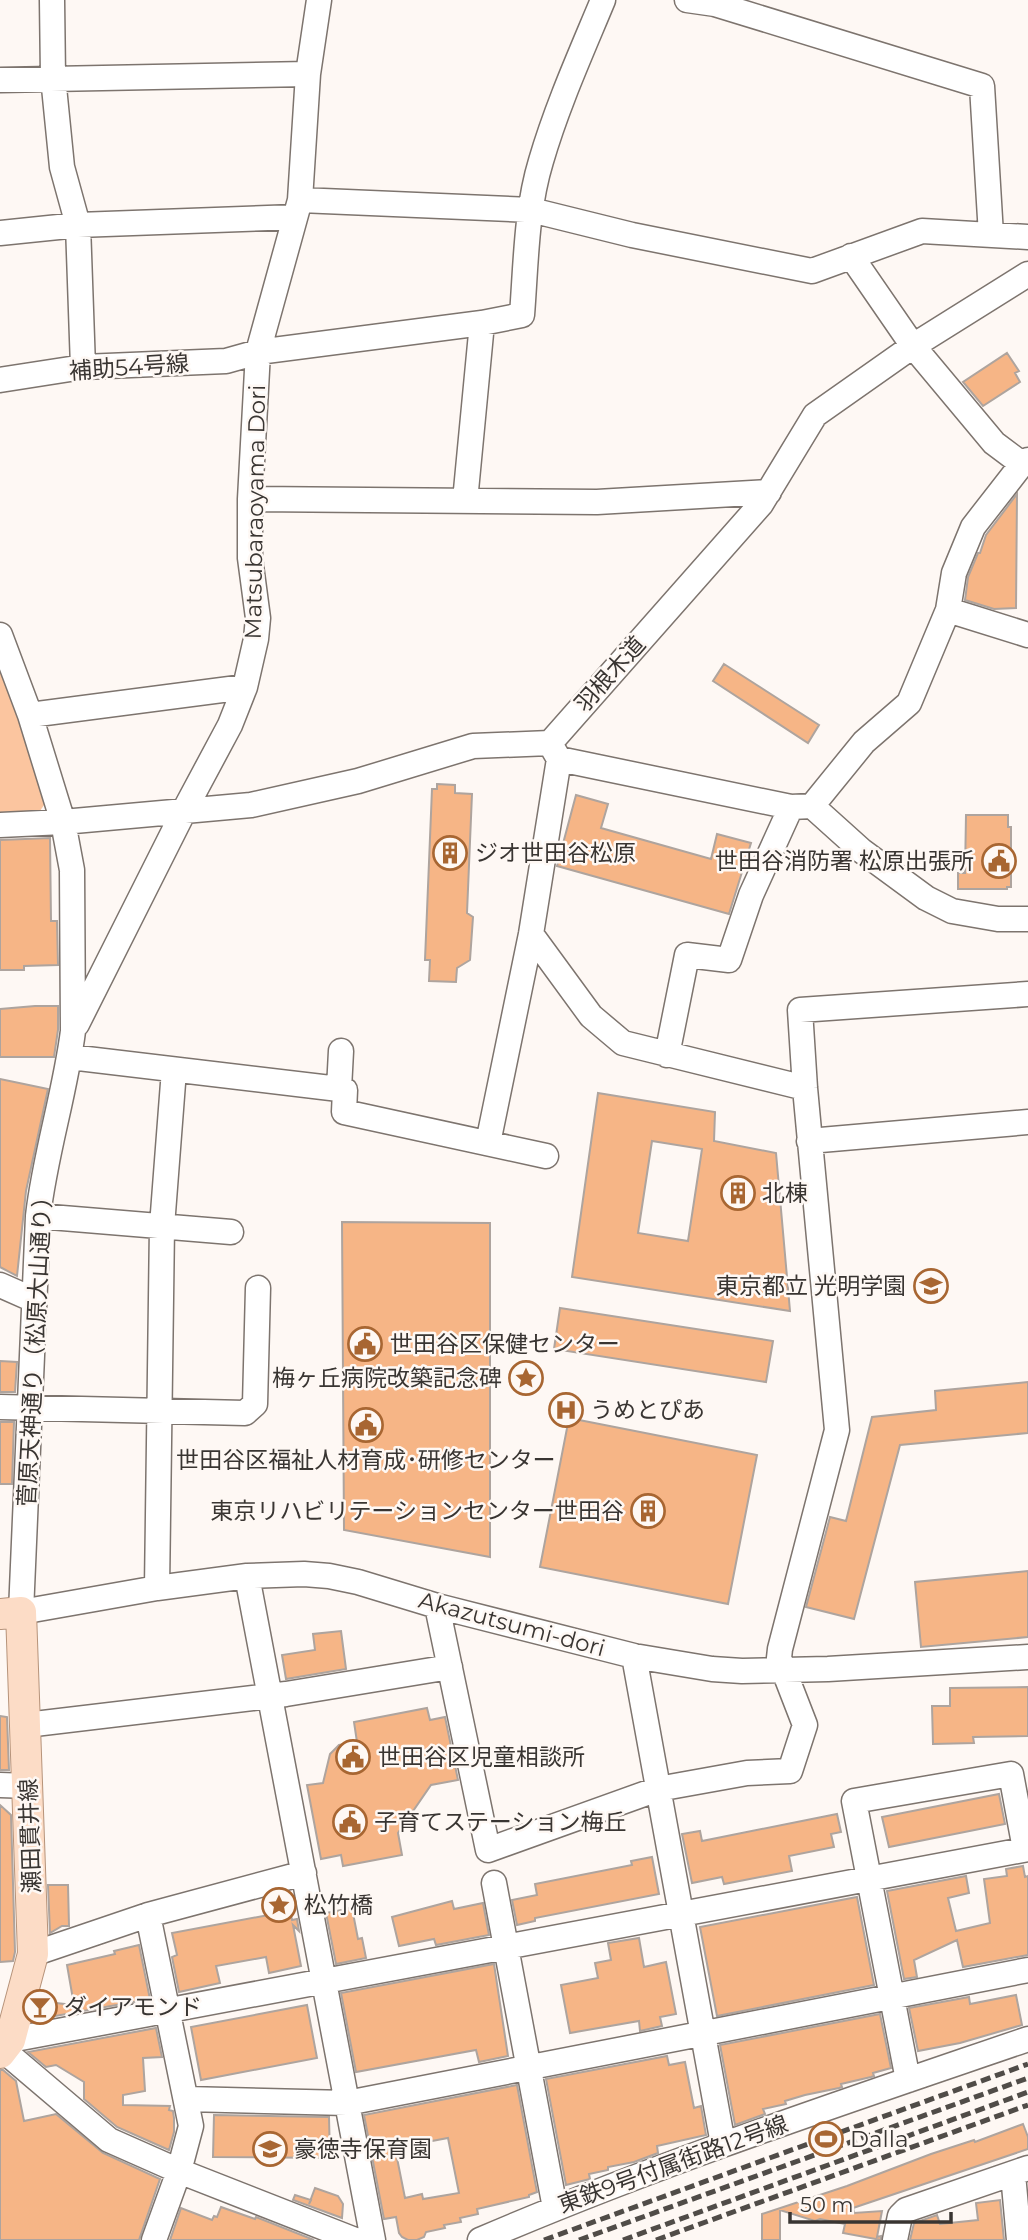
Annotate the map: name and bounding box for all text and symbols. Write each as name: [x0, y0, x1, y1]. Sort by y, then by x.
street label: 補助54号線: [68, 349, 190, 385]
street label: Matsubaraoyama Dori: [239, 384, 271, 640]
street label: 羽根木道: [569, 630, 651, 718]
building icon: ジオ世田谷松原: [431, 834, 469, 872]
place label: ジオ世田谷松原: [475, 839, 636, 867]
public building icon: 世田谷消防署 松原出張所: [980, 842, 1018, 880]
place label: 世田谷消防署 松原出張所: [715, 847, 974, 875]
building icon: 北棟: [719, 1174, 757, 1212]
place label: 北棟: [762, 1179, 808, 1207]
street label: 菅原天神通り（松原大山通り）: [13, 1184, 57, 1508]
school or university icon: 東京都立 光明学園: [912, 1267, 950, 1305]
place label: 東京都立 光明学園: [716, 1272, 906, 1300]
public building icon: 世田谷区保健センター: [346, 1325, 384, 1363]
place label: 世田谷区保健センター: [390, 1330, 620, 1358]
place icon: 梅ヶ丘病院改築記念碑: [507, 1359, 545, 1397]
place label: 梅ヶ丘病院改築記念碑: [272, 1364, 502, 1392]
hospital icon: うめとぴあ: [547, 1391, 585, 1429]
place label: うめとぴあ: [590, 1396, 705, 1424]
public building icon: 世田谷区福祉人材育成･研修センター: [347, 1406, 385, 1444]
place label: 世田谷区福祉人材育成･研修センター: [176, 1446, 556, 1474]
building icon: 東京リハビリテーションセンター世田谷: [629, 1492, 667, 1530]
place label: 東京リハビリテーションセンター世田谷: [210, 1497, 624, 1525]
street label: Akazutsumi-dori: [416, 1586, 608, 1662]
public building icon: 世田谷区児童相談所: [334, 1738, 372, 1776]
place label: 世田谷区児童相談所: [378, 1743, 585, 1771]
street label: 瀬田貫井線: [14, 1778, 46, 1894]
public building icon: 子育てステーション梅丘: [331, 1803, 369, 1841]
place label: 子育てステーション梅丘: [374, 1808, 627, 1836]
place icon: 松竹橋: [260, 1886, 298, 1924]
place label: 松竹橋: [304, 1891, 373, 1919]
bar icon: ダイアモンド: [21, 1988, 59, 2026]
place label: ダイアモンド: [64, 1993, 202, 2021]
street label: 東鉄9号付属街路12号線: [554, 2109, 792, 2219]
sports icon: Dalla: [807, 2120, 845, 2158]
place label: Dalla: [850, 2125, 909, 2153]
school or university icon: 豪徳寺保育園: [251, 2130, 289, 2168]
place label: 豪徳寺保育園: [294, 2135, 432, 2163]
scale bar: [790, 2180, 951, 2224]
text: 50 m: [800, 2192, 854, 2217]

